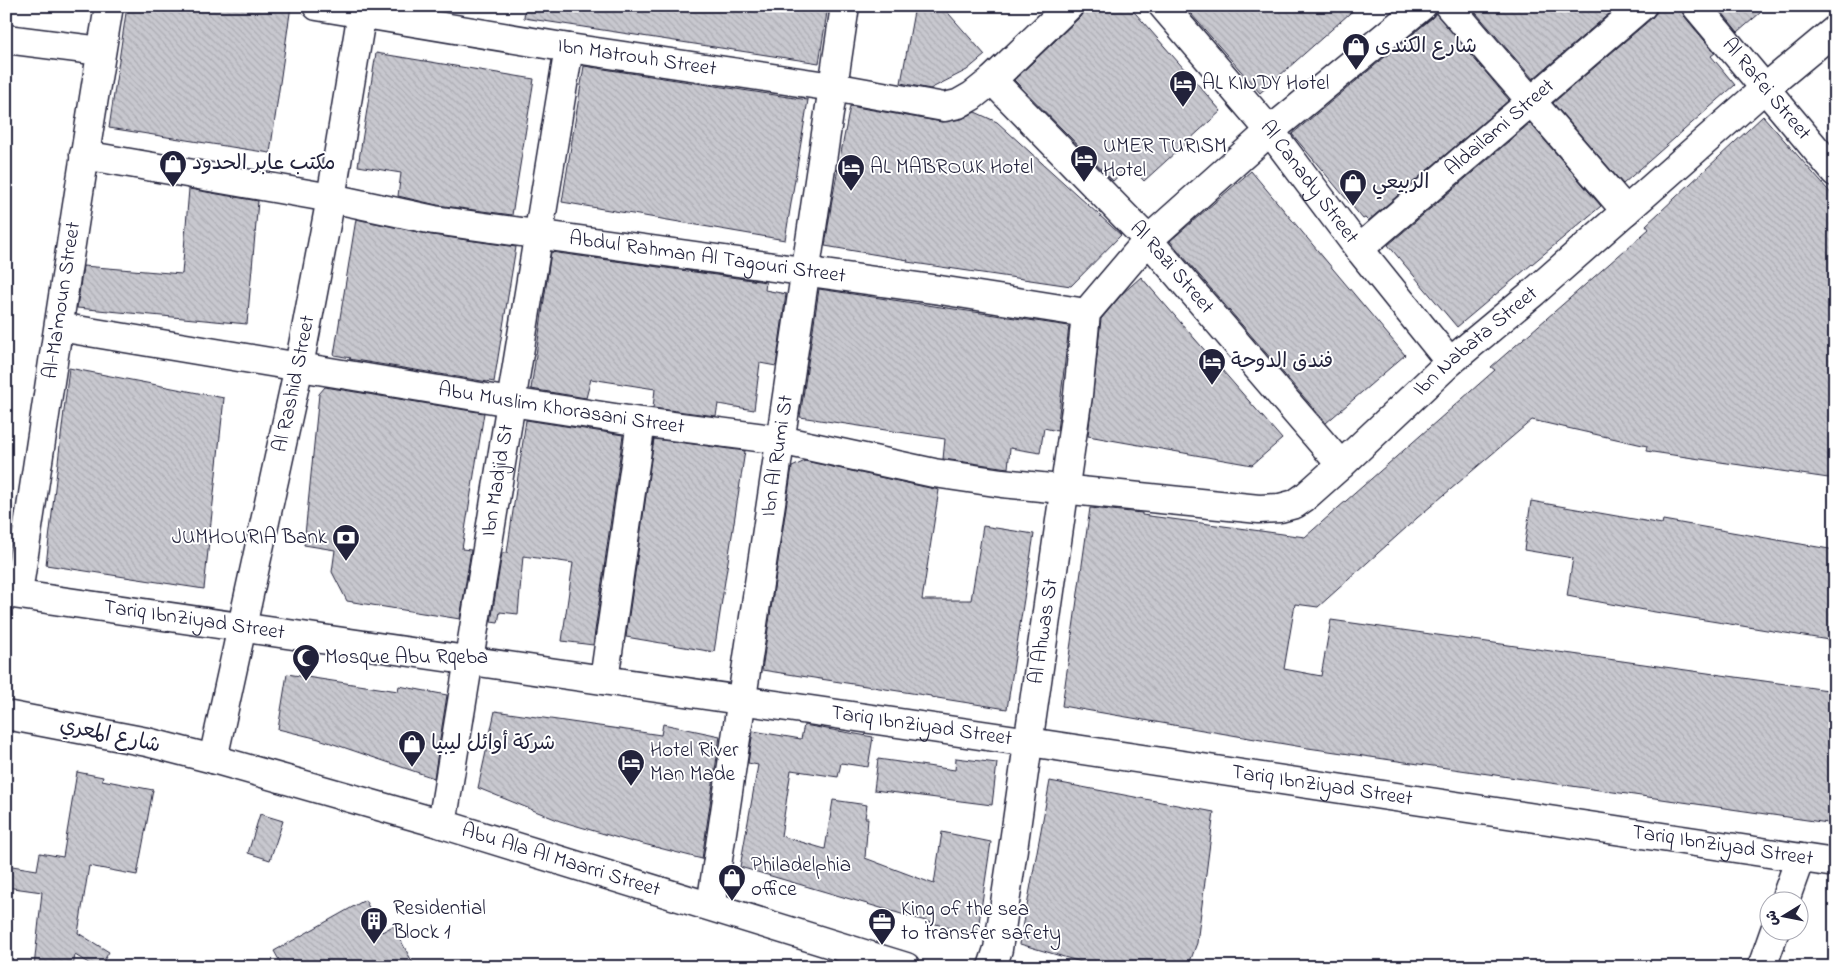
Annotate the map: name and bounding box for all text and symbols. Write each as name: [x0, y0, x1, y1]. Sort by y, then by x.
street label: Ibn Matrouh Street: [555, 31, 718, 85]
shop icon: شارع الكندى: [1341, 32, 1371, 71]
place label: شارع الكندى: [1375, 32, 1477, 62]
street label: Al Rafei Street: [1714, 32, 1818, 147]
hotel icon: AL KINDY Hotel: [1168, 69, 1198, 108]
place label: AL KINDY Hotel: [1202, 69, 1329, 99]
street label: Aldailami Street: [1439, 72, 1562, 184]
street label: Al Canady Street: [1252, 114, 1365, 251]
place label: UMER TURISM Hotel: [1103, 132, 1227, 186]
hotel icon: UMER TURISM Hotel: [1069, 144, 1099, 183]
shop icon: مكتب عابر الحدود: [158, 149, 188, 188]
place label: مكتب عابر الحدود: [192, 149, 336, 179]
hotel icon: AL MABROUK Hotel: [836, 153, 866, 192]
place label: AL MABROUK Hotel: [870, 153, 1033, 183]
shop icon: الربيعي: [1338, 168, 1368, 207]
place label: الربيعي: [1372, 168, 1429, 200]
street label: Al Razi Street: [1122, 214, 1221, 321]
street label: Al-Ma'moun Street: [36, 220, 89, 381]
street label: Abdul Rahman Al Tagouri Street: [567, 224, 847, 292]
street label: Ibn Nabata Street: [1407, 280, 1545, 404]
street label: Al Rashid Street: [266, 313, 323, 455]
hotel icon: فندق الدوحة: [1197, 347, 1227, 386]
place label: فندق الدوحة: [1231, 347, 1333, 377]
street label: Abu Muslim Khorasani Street: [436, 375, 686, 442]
street label: Ibn Al Rumi St: [754, 393, 802, 519]
street label: Ibn Madjid St: [474, 422, 522, 539]
place label: JUMHOURIA Bank: [172, 523, 328, 553]
bank icon: JUMHOURIA Bank: [331, 523, 361, 562]
street label: Al Ahwas St: [1022, 577, 1067, 686]
street label: Tariq IbnZiyad Street: [101, 592, 287, 648]
mosque icon: Mosque Abu Rqeba: [291, 643, 321, 682]
place label: Mosque Abu Rqeba: [325, 643, 488, 673]
street label: Tariq IbnZiyad Street: [829, 698, 1014, 754]
street label: شارع المعري: [57, 711, 163, 761]
shop icon: شركة أوائل ليبيا: [397, 729, 427, 768]
place label: شركة أوائل ليبيا: [431, 729, 555, 759]
place label: Hotel River Man Made: [650, 736, 739, 790]
hotel icon: Hotel River Man Made: [616, 748, 646, 787]
street label: Tariq IbnZiyad Street: [1229, 758, 1415, 814]
street label: Abu Ala Al Maarri Street: [458, 816, 664, 905]
street label: Tariq IbnZiyad Street: [1630, 818, 1815, 875]
place label: Philadelphia office: [751, 851, 851, 905]
shop icon: Philadelphia office: [717, 863, 747, 902]
north arrow: [1758, 890, 1808, 940]
place label: Residential Block 1: [392, 894, 486, 948]
place label: King of the sea to transfer safety: [901, 895, 1061, 951]
building icon: Residential Block 1: [359, 906, 389, 945]
office icon: King of the sea to transfer safety: [867, 907, 897, 946]
text: ش: [1761, 909, 1784, 927]

